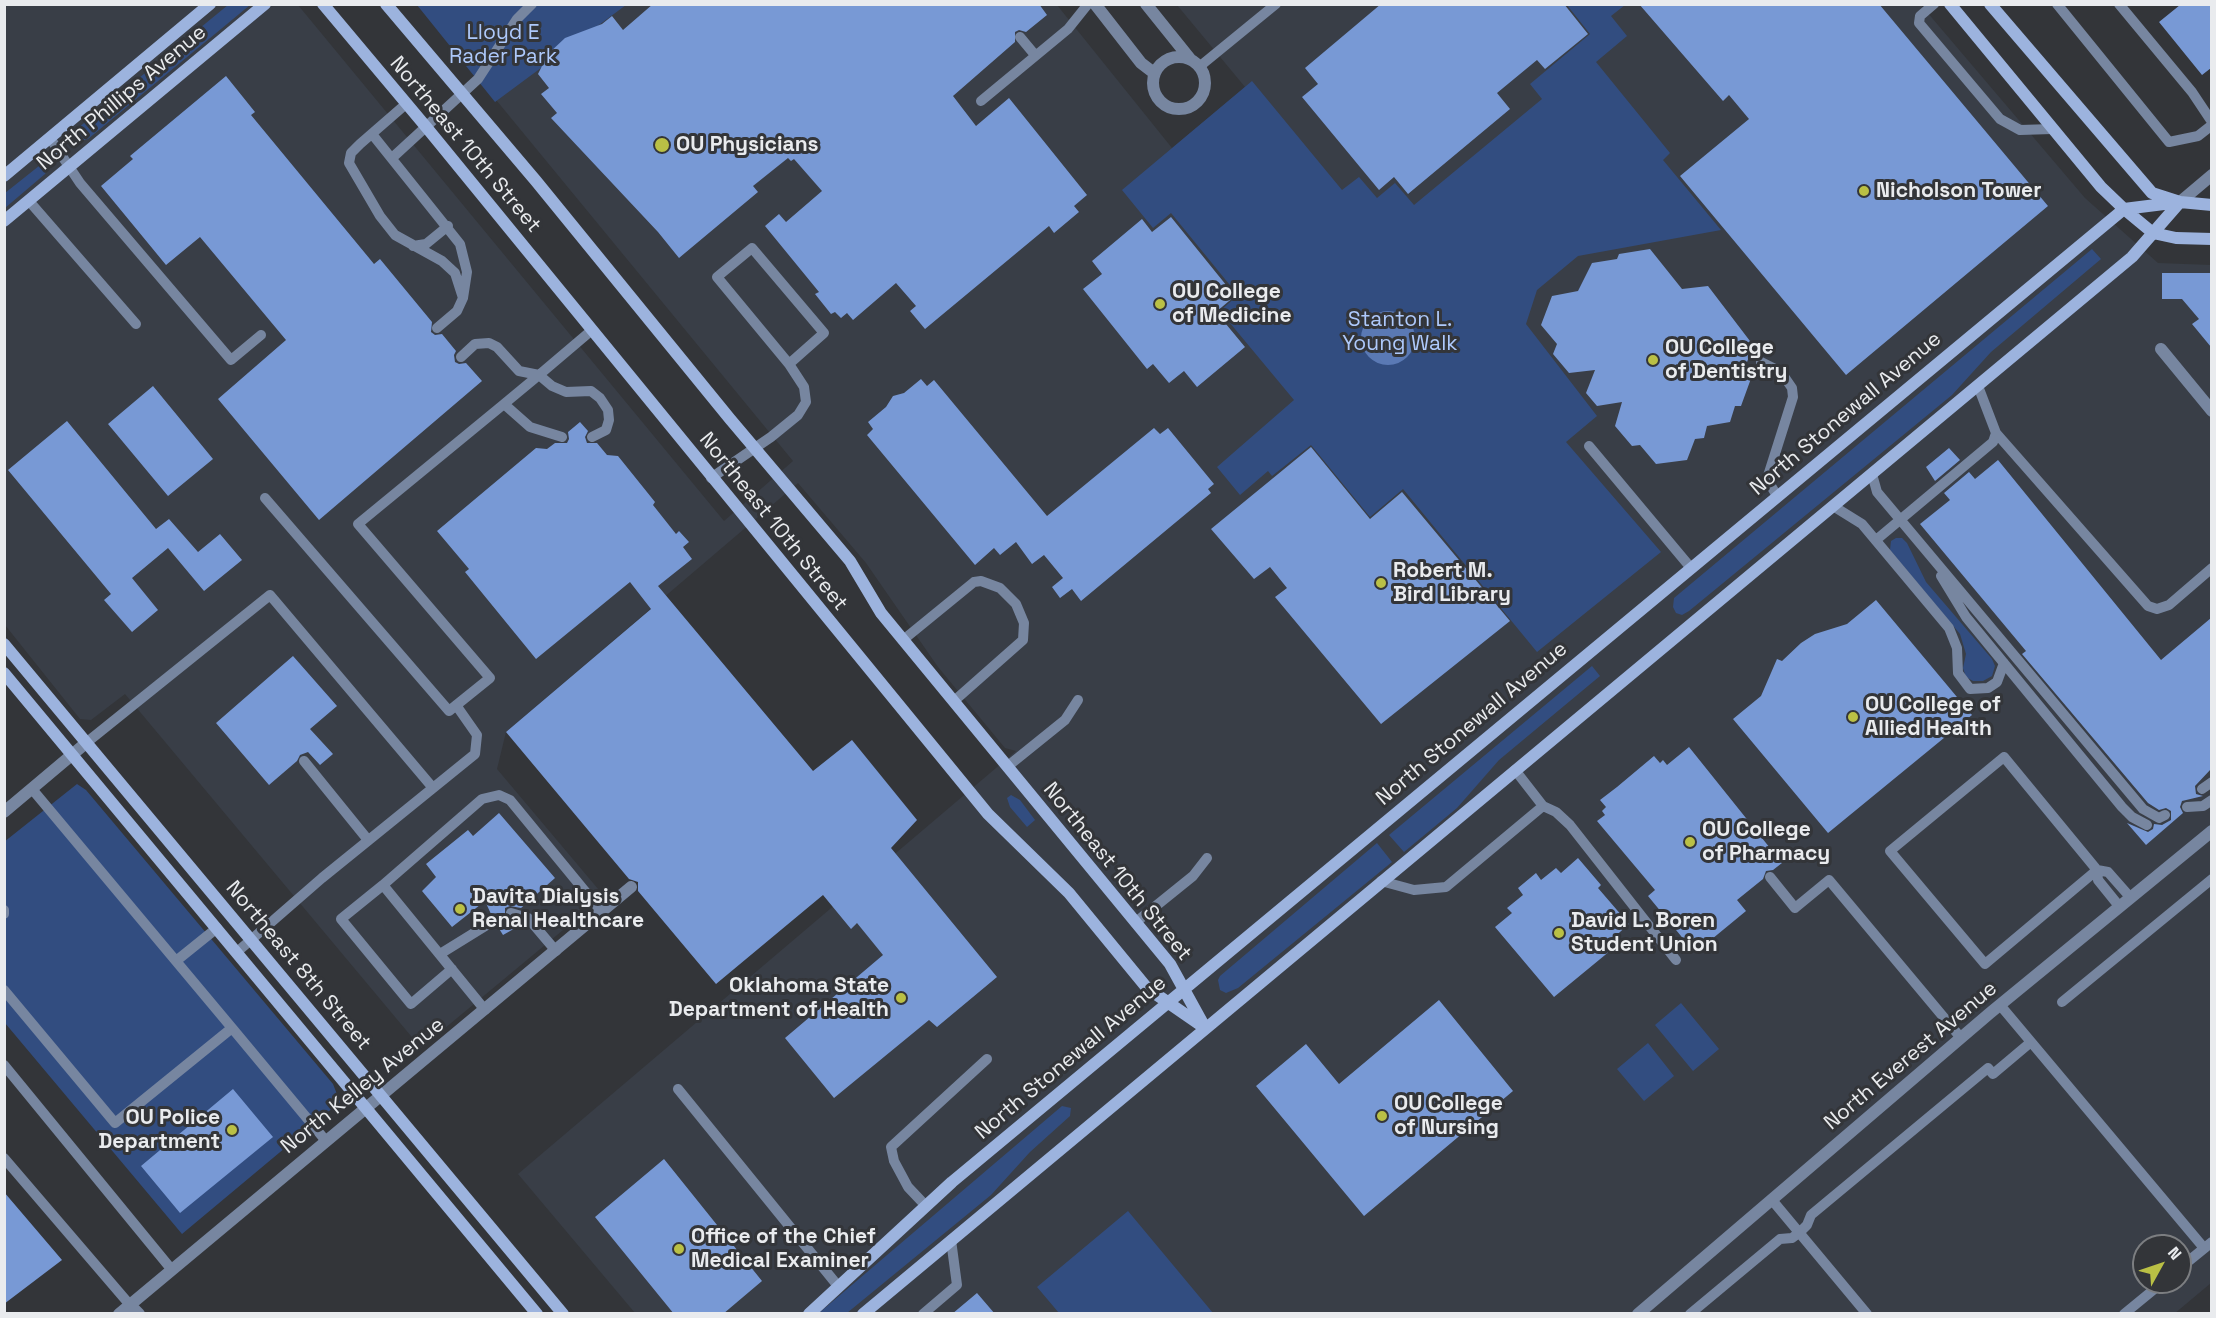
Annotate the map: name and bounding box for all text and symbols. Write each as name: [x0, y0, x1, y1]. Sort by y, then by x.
street label: North Phillips Avenue: [32, 20, 212, 176]
park label: Lloyd E Rader Park: [449, 20, 557, 70]
street label: Northeast 10th Street: [384, 52, 546, 238]
place label: OU Physicians: [676, 132, 819, 158]
marker: OU Physicians: [653, 136, 671, 154]
place label: Nicholson Tower: [1876, 178, 2042, 204]
marker: Nicholson Tower: [1857, 184, 1871, 198]
place label: OU College of Medicine: [1172, 279, 1292, 329]
marker: OU College of Medicine: [1153, 297, 1167, 311]
park label: Stanton L. Young Walk: [1342, 307, 1458, 357]
street label: North Stonewall Avenue: [1745, 327, 1947, 501]
place label: OU College of Dentistry: [1665, 335, 1788, 385]
marker: OU College of Dentistry: [1646, 353, 1660, 367]
street label: Northeast 10th Street: [693, 428, 853, 616]
place label: Robert M. Bird Library: [1393, 558, 1511, 608]
marker: Robert M. Bird Library: [1374, 576, 1388, 590]
street label: North Stonewall Avenue: [1371, 637, 1573, 811]
place label: OU College of Allied Health: [1865, 692, 2001, 742]
marker: OU College of Allied Health: [1846, 710, 1860, 724]
street label: Northeast 10th Street: [1037, 778, 1197, 966]
place label: OU College of Pharmacy: [1702, 817, 1830, 867]
marker: OU College of Pharmacy: [1683, 835, 1697, 849]
street label: Northeast 8th Street: [220, 876, 376, 1056]
place label: Davita Dialysis Renal Healthcare: [472, 884, 644, 934]
marker: Davita Dialysis Renal Healthcare: [453, 902, 467, 916]
place label: David L. Boren Student Union: [1571, 908, 1718, 958]
marker: David L. Boren Student Union: [1552, 926, 1566, 940]
street label: North Stonewall Avenue: [970, 971, 1172, 1145]
place label: Oklahoma State Department of Health: [669, 973, 889, 1023]
street label: North Everest Avenue: [1819, 976, 2003, 1136]
marker: Oklahoma State Department of Health: [894, 991, 908, 1005]
street label: North Kelley Avenue: [276, 1012, 450, 1160]
place label: OU College of Nursing: [1394, 1091, 1503, 1141]
place label: OU Police Department: [98, 1105, 220, 1155]
marker: OU College of Nursing: [1375, 1109, 1389, 1123]
marker: OU Police Department: [225, 1123, 239, 1137]
place label: Office of the Chief Medical Examiner: [691, 1224, 876, 1274]
north arrow: [2132, 1234, 2192, 1294]
marker: Office of the Chief Medical Examiner: [672, 1242, 686, 1256]
text: N: [2163, 1243, 2186, 1264]

